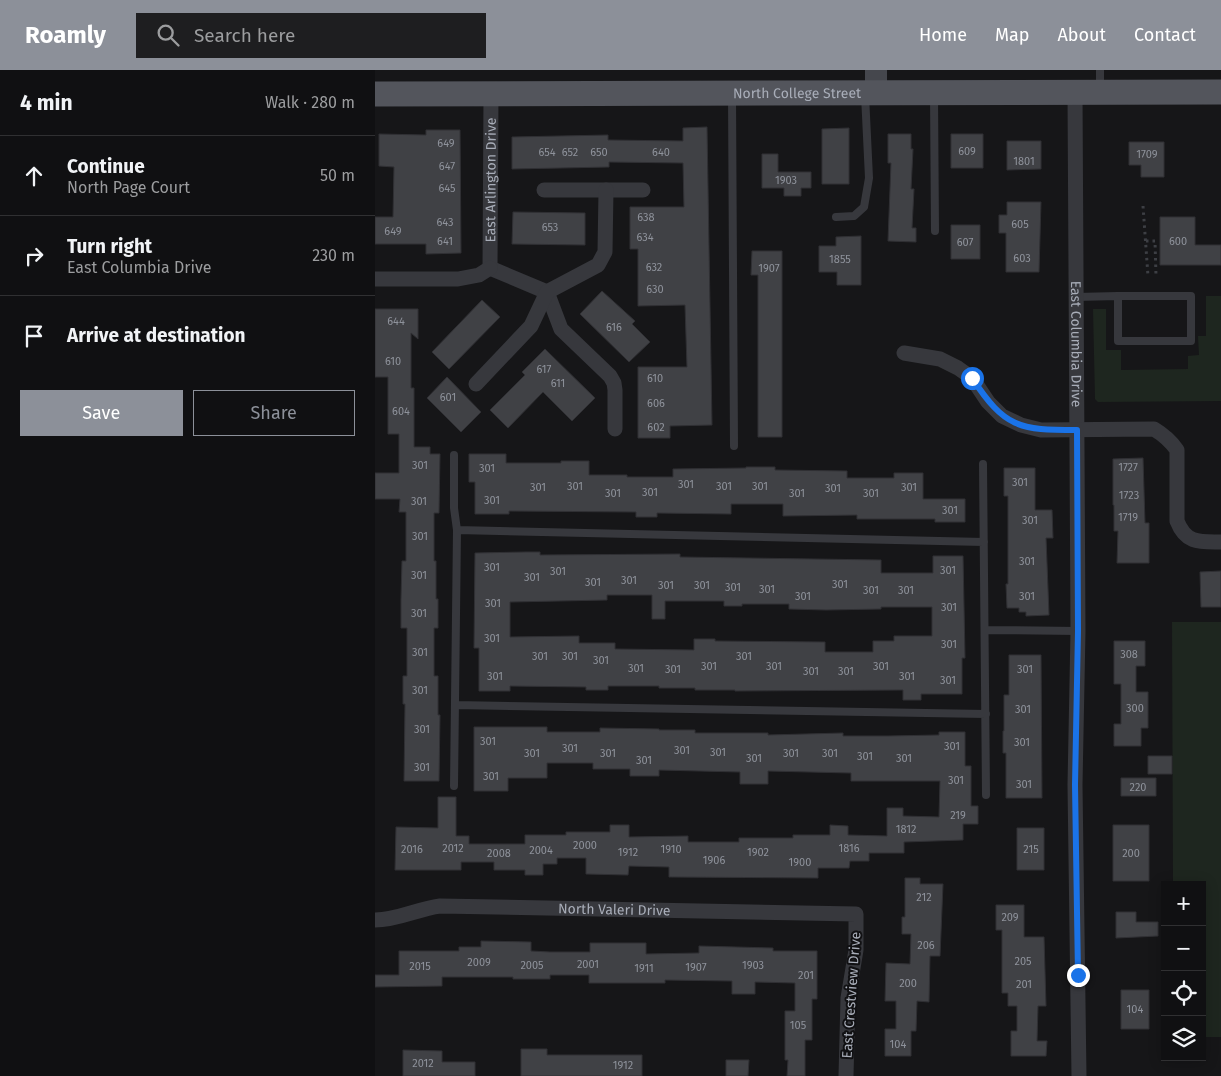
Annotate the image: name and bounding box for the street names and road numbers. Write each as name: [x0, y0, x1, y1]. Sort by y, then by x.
street label: North College Street: [733, 85, 862, 102]
street label: East Arlington Drive: [482, 117, 500, 243]
street label: East Columbia Drive: [1067, 281, 1085, 407]
street label: North Valeri Drive: [558, 900, 671, 919]
street label: East Crestview Drive: [839, 931, 864, 1059]

